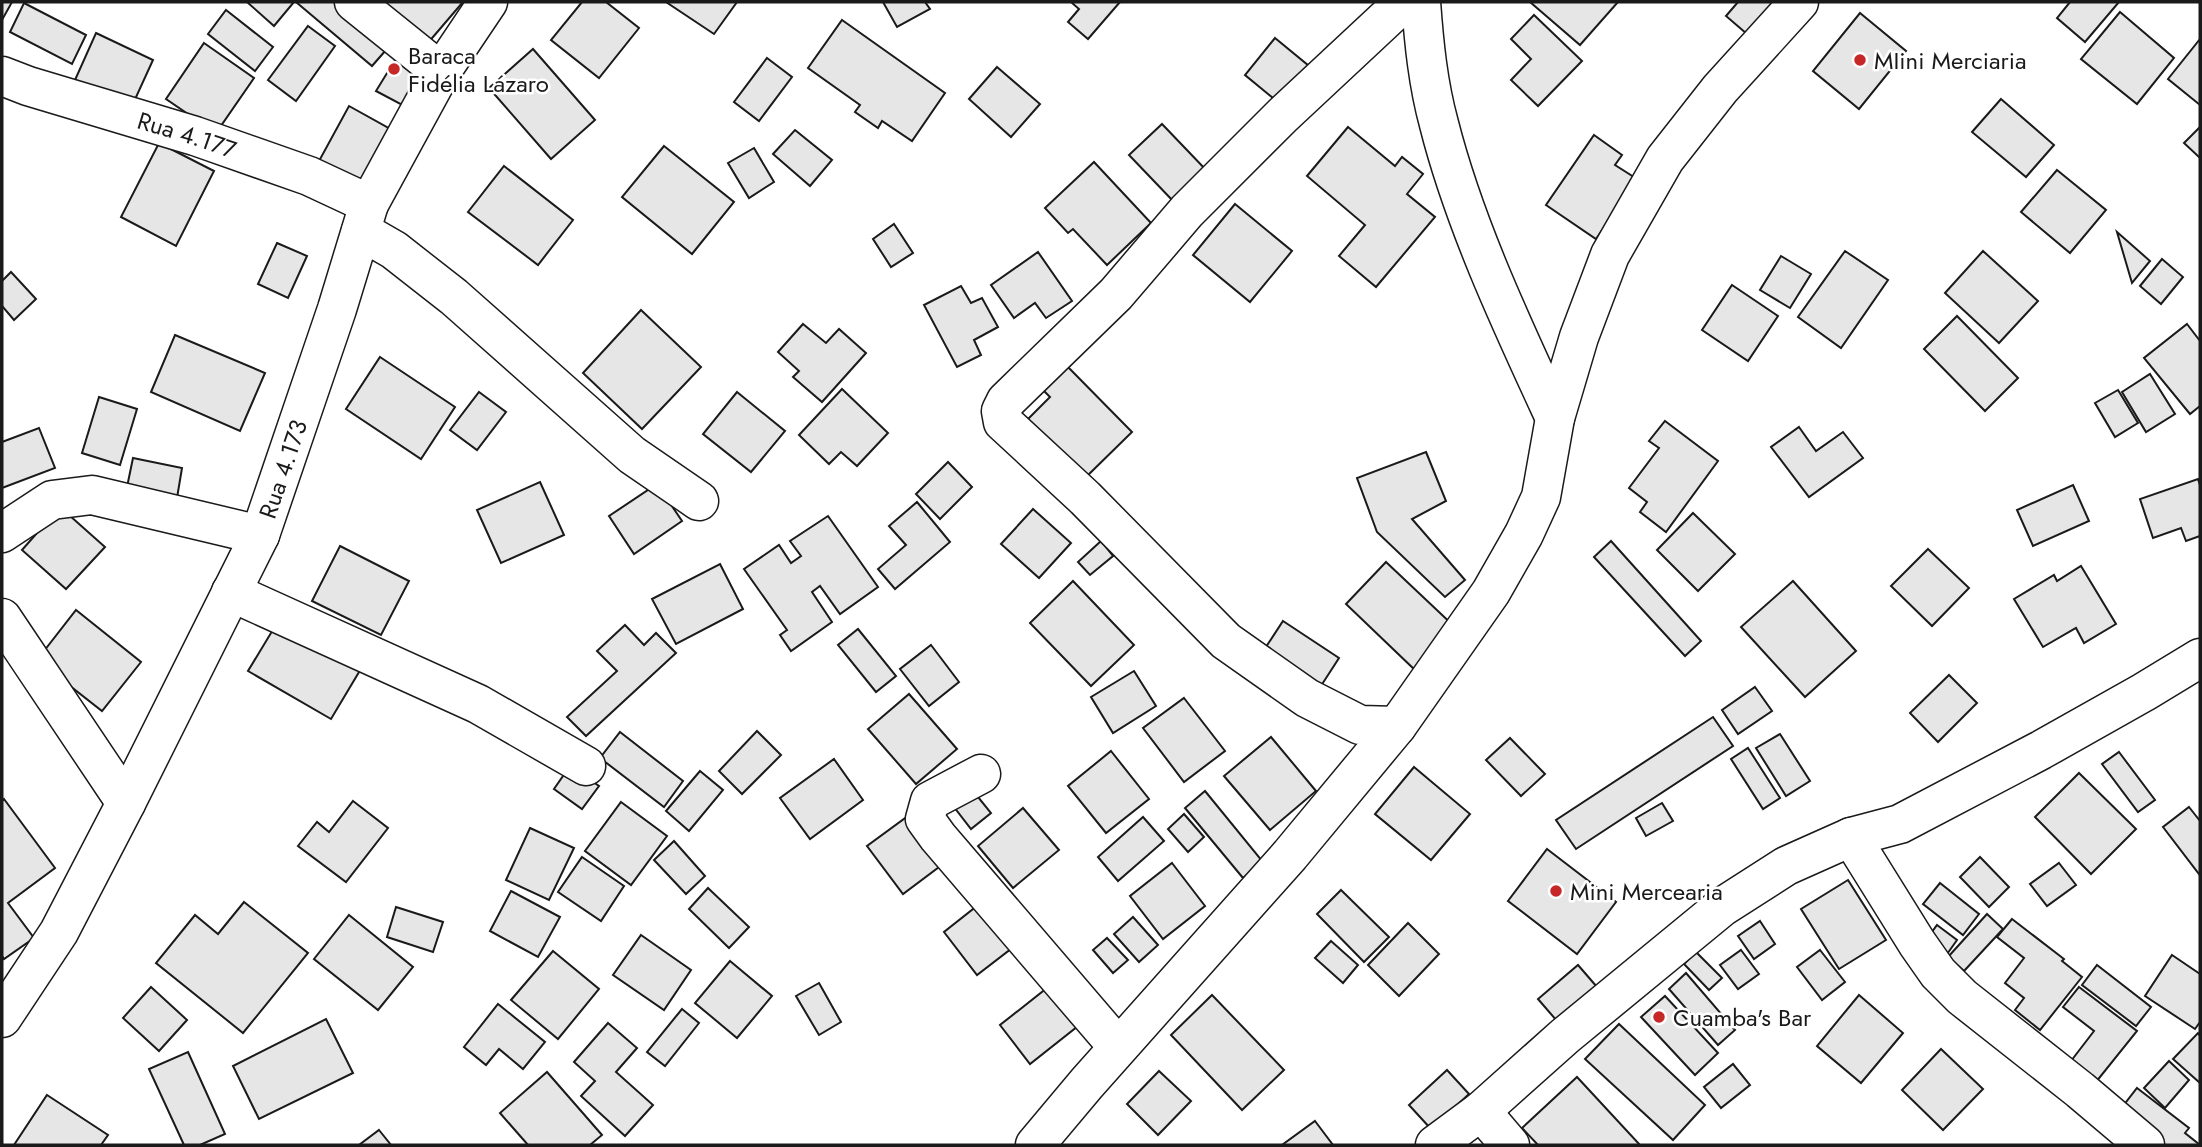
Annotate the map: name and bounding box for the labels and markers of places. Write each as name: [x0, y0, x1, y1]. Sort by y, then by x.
place label: Baraca Fidélia Lázaro: [408, 38, 549, 101]
place label: MIini Merciaria: [1874, 43, 2027, 78]
marker: MIini Merciaria: [1852, 52, 1868, 68]
marker: Baraca Fidélia Lázaro: [386, 61, 402, 77]
place label: Mini Mercearia: [1570, 874, 1723, 909]
marker: Mini Mercearia: [1548, 883, 1564, 899]
place label: Cuamba's Bar: [1673, 1000, 1812, 1035]
marker: Cuamba's Bar: [1651, 1009, 1667, 1025]

